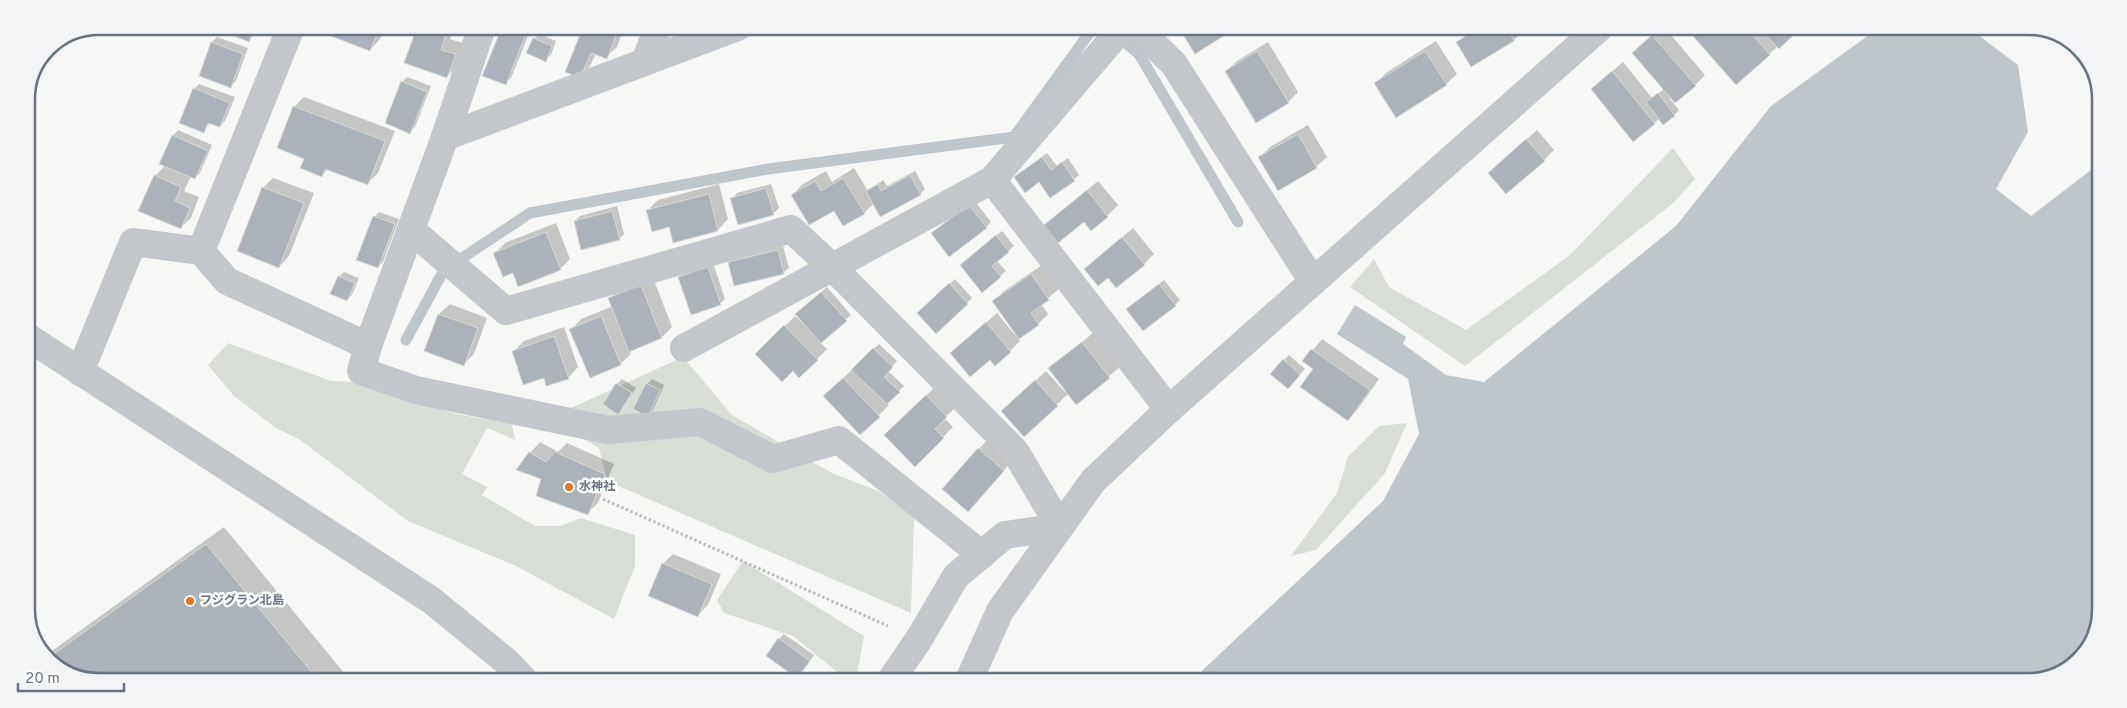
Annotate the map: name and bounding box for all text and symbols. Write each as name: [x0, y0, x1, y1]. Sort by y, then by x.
place label: 水神社: [579, 479, 615, 495]
marker: 水神社: [563, 481, 575, 493]
place label: フジグラン北島: [200, 593, 284, 609]
marker: フジグラン北島: [184, 595, 196, 607]
scale bar: [18, 660, 124, 692]
text: 20 m: [25, 670, 60, 689]

